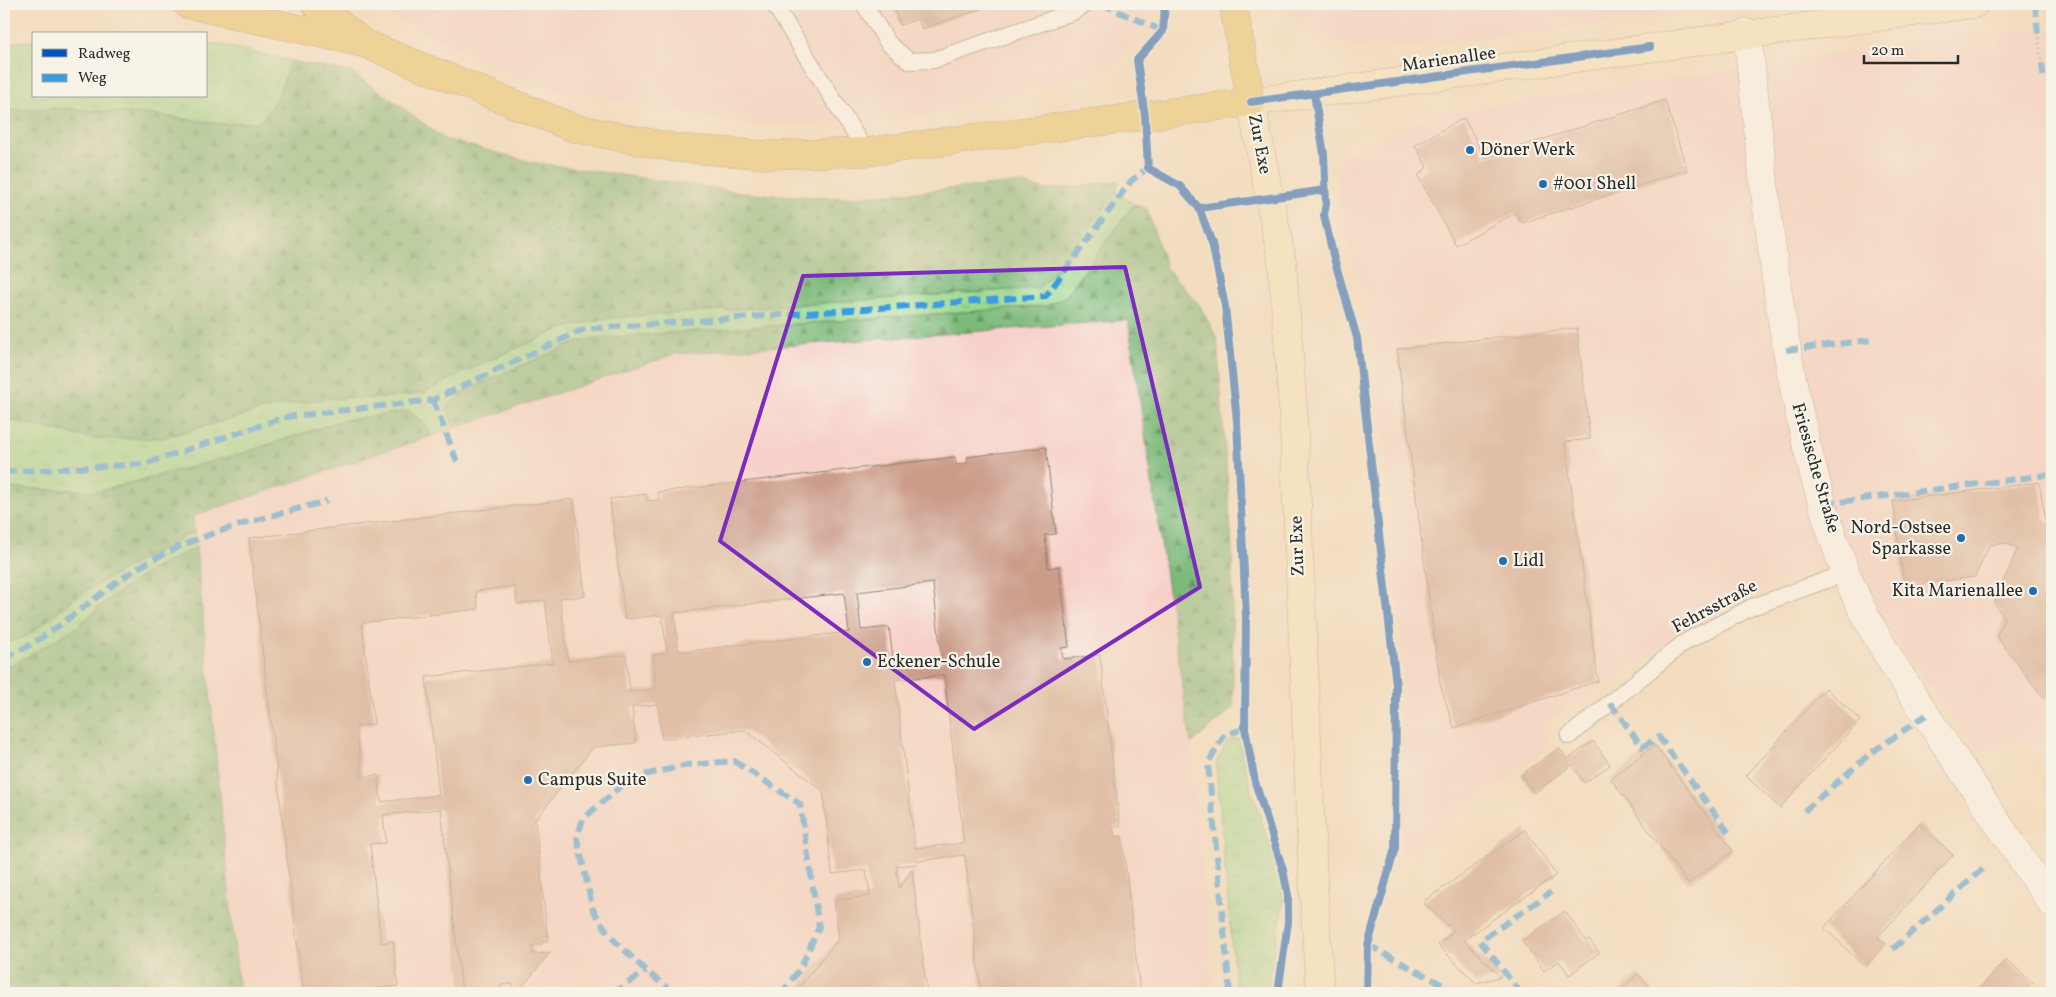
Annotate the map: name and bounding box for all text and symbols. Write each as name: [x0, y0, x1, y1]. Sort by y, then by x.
legend: [32, 32, 208, 98]
scale bar: [1864, 32, 1957, 64]
street label: Marienallee: [1400, 41, 1498, 79]
text: 20 m: [1871, 41, 1904, 62]
text: Radweg: [78, 44, 131, 65]
text: Weg: [78, 68, 107, 89]
street label: Zur Exe: [1241, 112, 1277, 176]
place label: Döner Werk: [1480, 138, 1575, 163]
marker: Döner Werk: [1464, 144, 1476, 156]
place label: #001 Shell: [1553, 172, 1636, 197]
marker: #001 Shell: [1537, 178, 1549, 190]
street label: Friesische Straße: [1784, 400, 1846, 536]
street label: Zur Exe: [1284, 515, 1312, 577]
place label: Nord-Ostsee Sparkasse: [1851, 516, 1951, 562]
marker: Nord-Ostsee Sparkasse: [1955, 532, 1967, 544]
place label: Lidl: [1513, 549, 1544, 574]
marker: Lidl: [1497, 555, 1509, 567]
street label: Fehrsstraße: [1668, 574, 1762, 640]
place label: Kita Marienallee: [1892, 579, 2023, 604]
marker: Kita Marienallee: [2027, 585, 2039, 597]
place label: Eckener-Schule: [877, 650, 1000, 675]
marker: Eckener-Schule: [861, 656, 873, 668]
place label: Campus Suite: [538, 768, 647, 793]
marker: Campus Suite: [522, 774, 534, 786]

